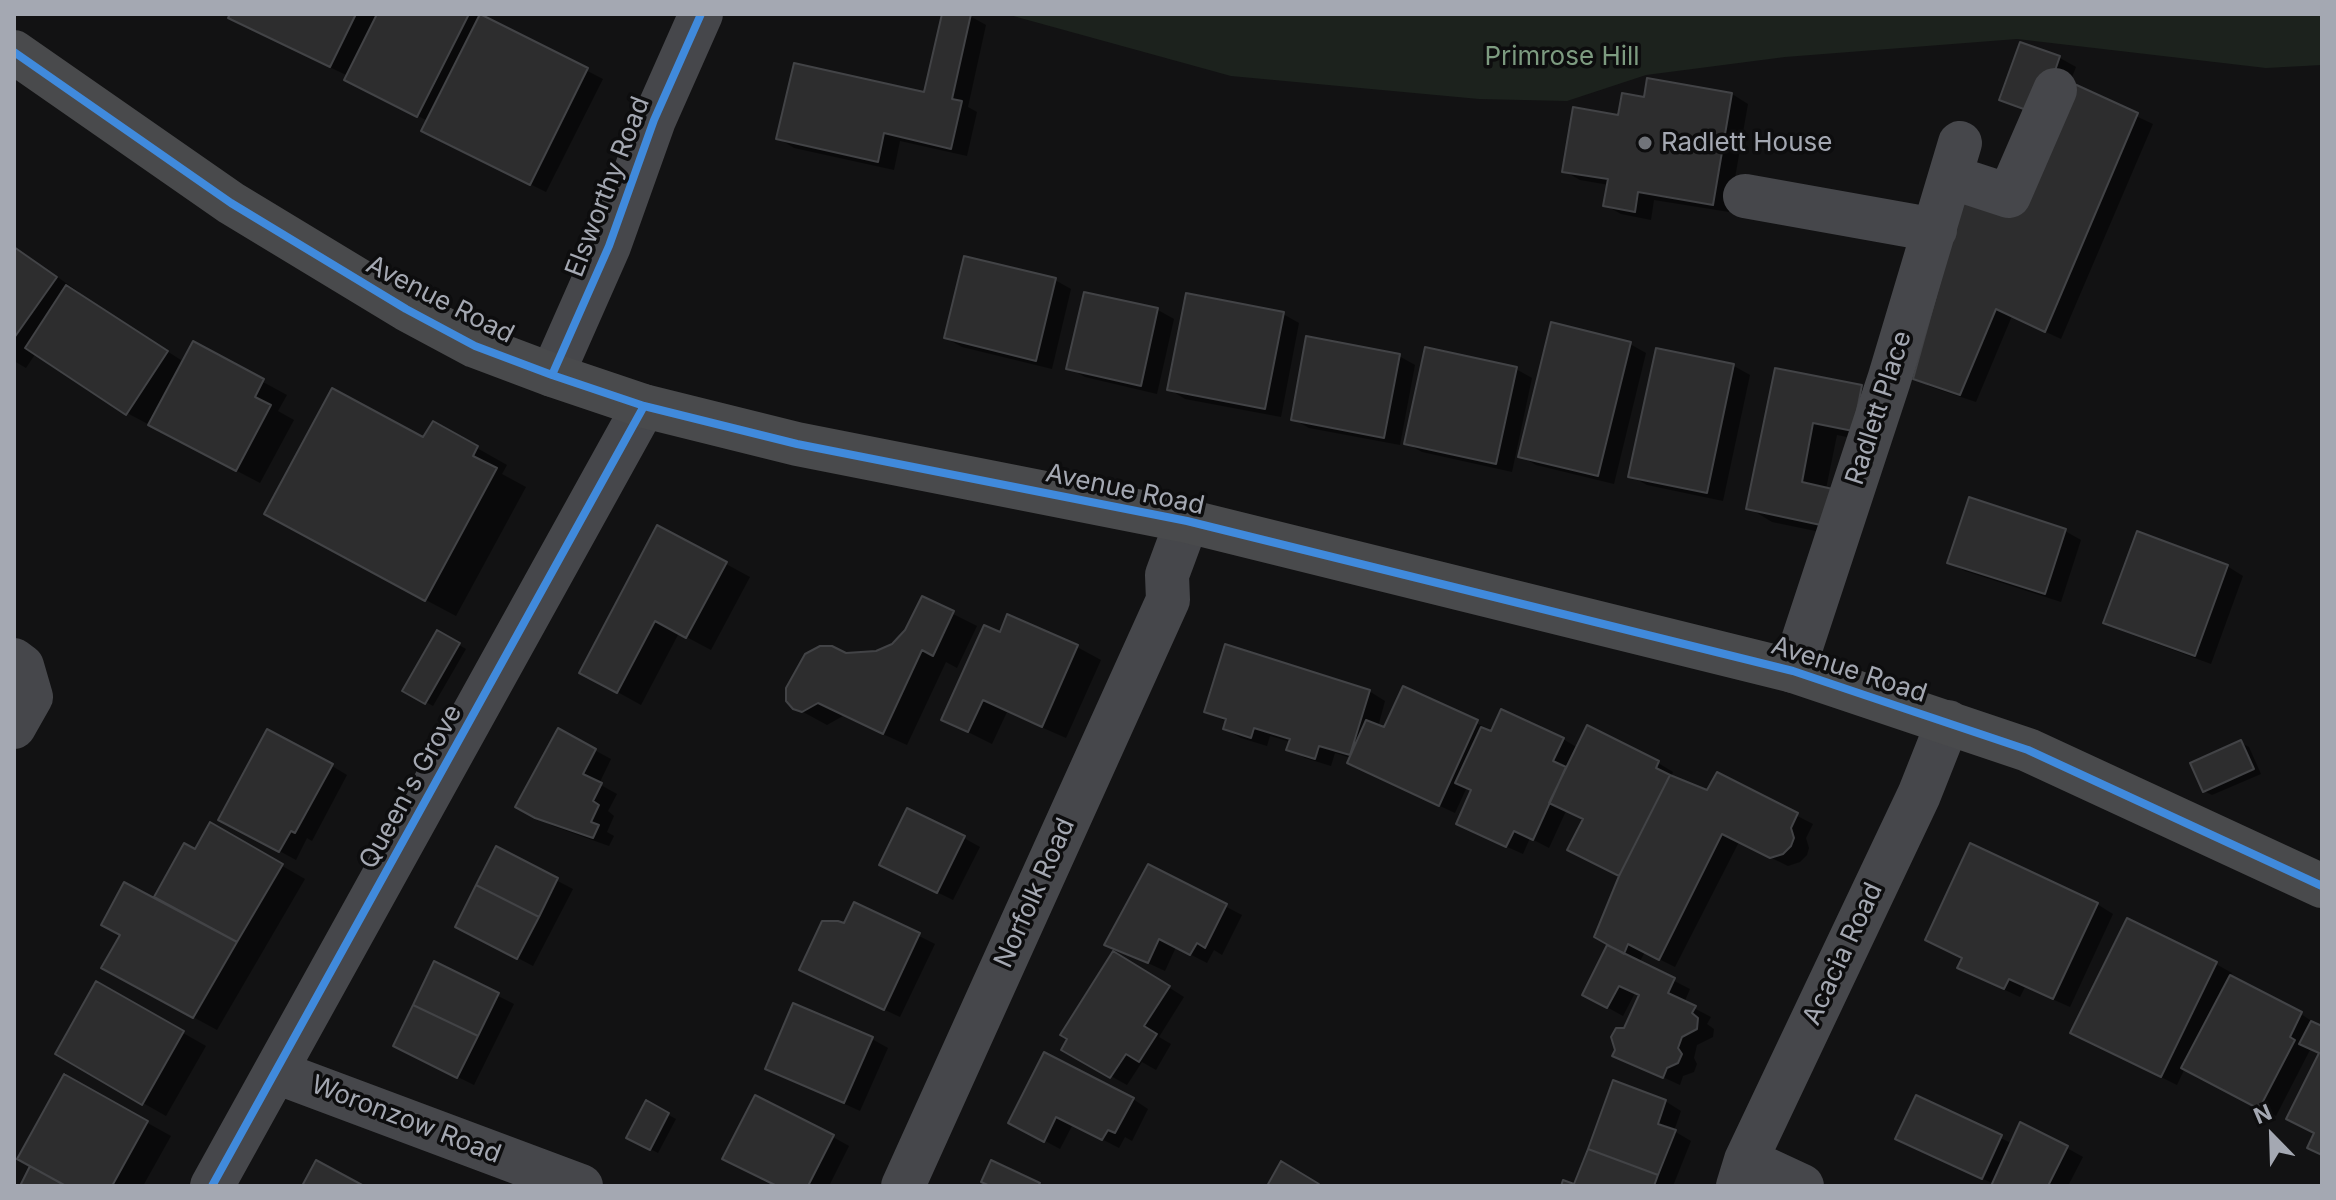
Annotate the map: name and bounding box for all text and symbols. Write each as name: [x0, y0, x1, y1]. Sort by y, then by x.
park label: Primrose Hill: [1484, 41, 1640, 73]
street label: Elsworthy Road: [559, 93, 657, 281]
place label: Radlett House: [1661, 127, 1832, 159]
marker: Radlett House: [1636, 134, 1654, 152]
street label: Avenue Road: [361, 249, 519, 351]
street label: Radlett Place: [1839, 327, 1919, 489]
street label: Avenue Road: [1043, 458, 1207, 522]
street label: Avenue Road: [1767, 630, 1931, 710]
street label: Queen's Grove: [353, 699, 469, 875]
street label: Norfolk Road: [988, 813, 1082, 973]
street label: Acacia Road: [1796, 878, 1890, 1030]
street label: Woronzow Road: [307, 1069, 505, 1171]
north arrow: [2232, 1096, 2312, 1176]
text: N: [2250, 1099, 2275, 1129]

